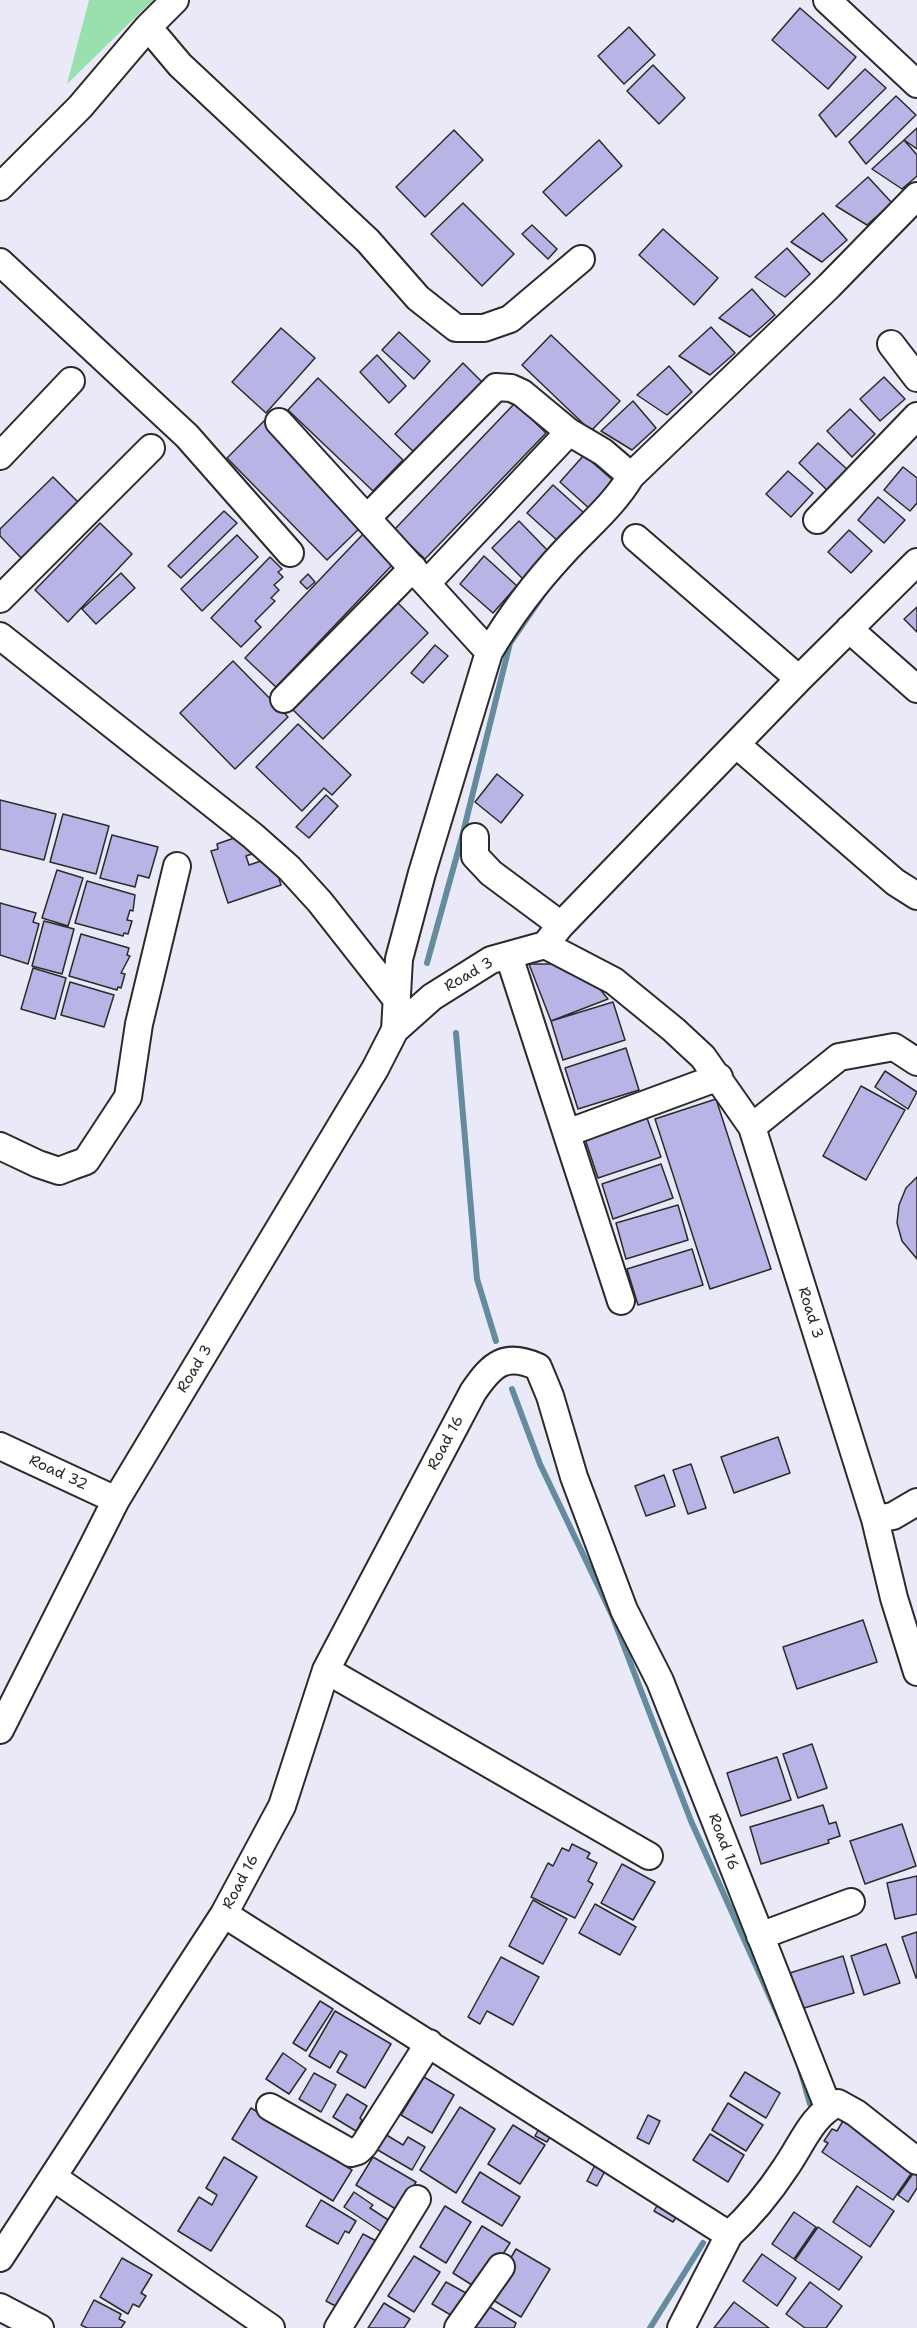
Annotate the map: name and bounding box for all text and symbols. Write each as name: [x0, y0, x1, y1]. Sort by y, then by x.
street label: Road 3: [441, 954, 497, 996]
street label: Road 3: [794, 1285, 826, 1341]
street label: Road 3: [174, 1342, 216, 1396]
street label: Road 16: [424, 1413, 468, 1473]
street label: Road 32: [26, 1452, 90, 1494]
street label: Road 16: [704, 1811, 742, 1873]
street label: Road 16: [219, 1852, 263, 1912]

